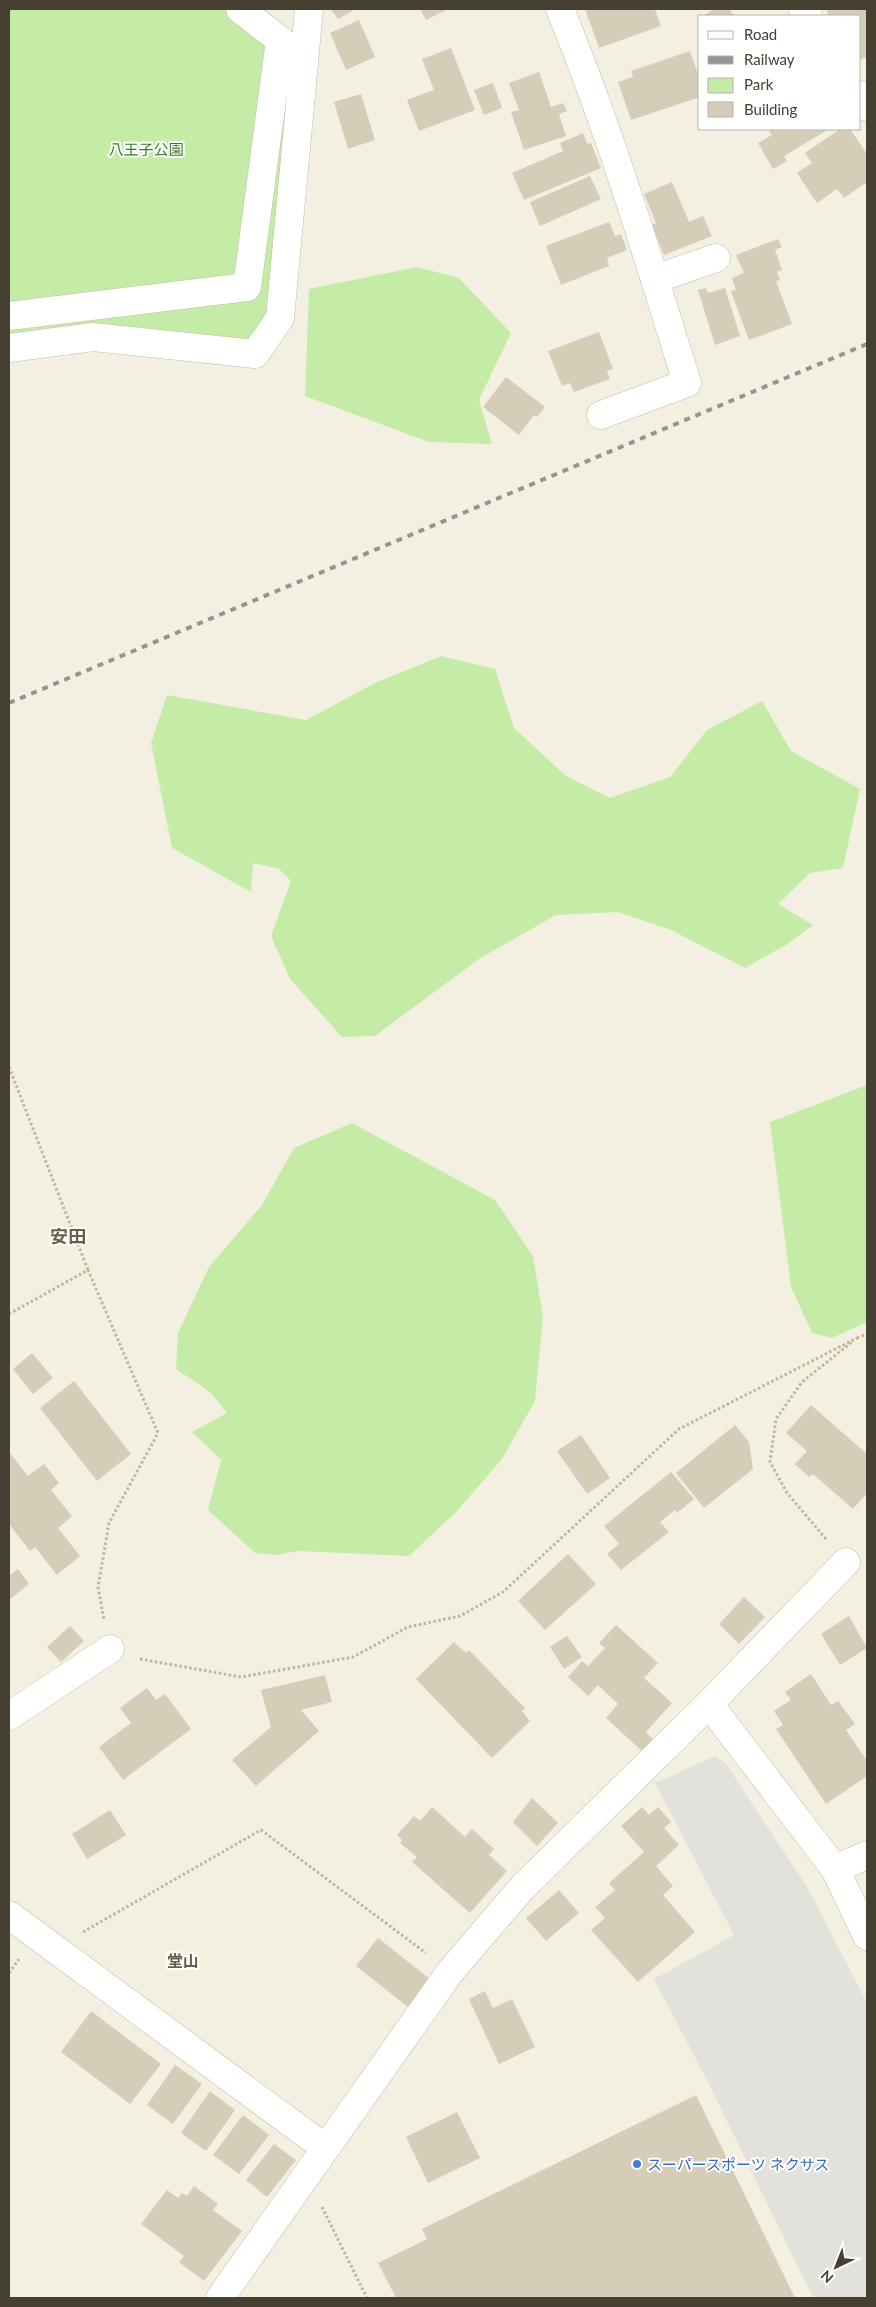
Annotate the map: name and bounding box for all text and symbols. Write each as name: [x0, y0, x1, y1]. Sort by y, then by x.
legend: [698, 15, 861, 130]
text: Road: [744, 25, 777, 43]
text: Railway: [744, 50, 795, 68]
text: Park: [744, 75, 774, 93]
text: Building: [744, 100, 797, 118]
park label: 八王子公園: [108, 140, 184, 158]
district label: 安田: [50, 1225, 86, 1247]
district label: 堂山: [167, 1951, 199, 1970]
place label: スーパースポーツ ネクサス: [647, 2155, 829, 2173]
marker: スーパースポーツ ネクサス: [631, 2158, 643, 2170]
north arrow: [811, 2242, 861, 2292]
text: N: [817, 2267, 837, 2287]

